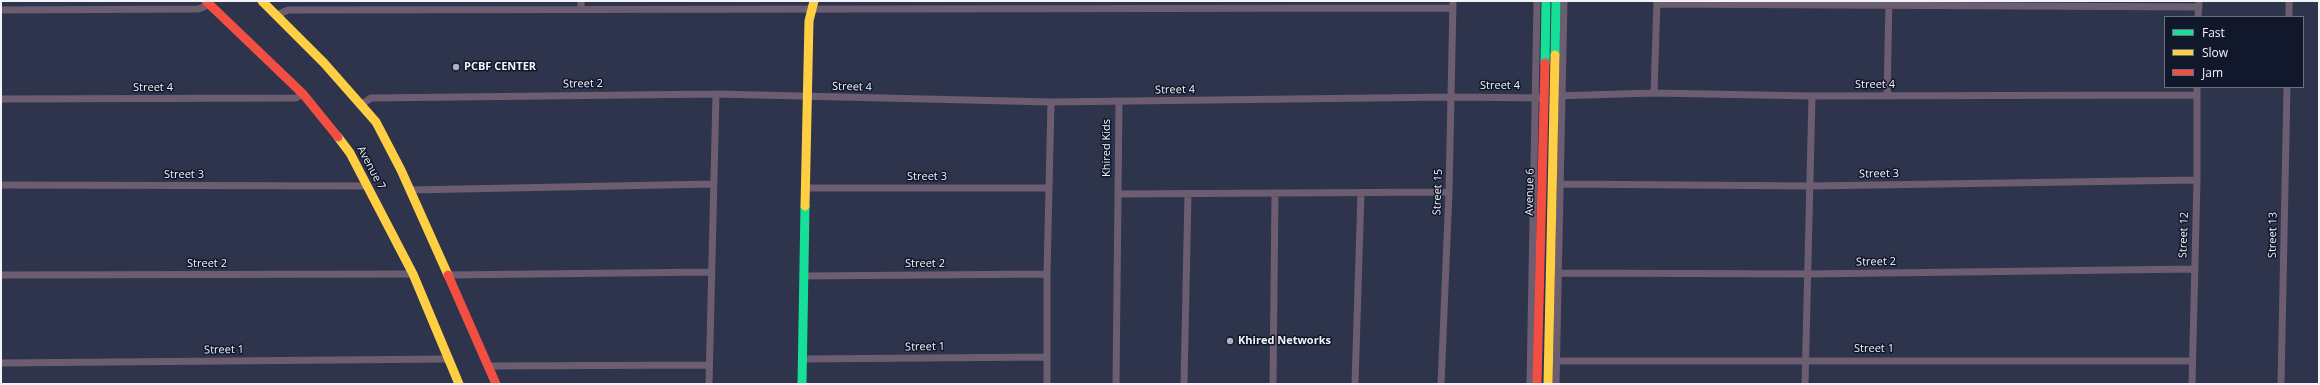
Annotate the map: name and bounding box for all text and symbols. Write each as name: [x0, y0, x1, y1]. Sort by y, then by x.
legend: [2164, 16, 2304, 88]
text: Fast: [2202, 24, 2225, 41]
text: Slow: [2202, 44, 2228, 61]
place label: PCBF CENTER: [464, 60, 536, 74]
marker: PCBF CENTER: [451, 62, 461, 72]
text: Jam: [2202, 64, 2223, 81]
street label: Street 2: [563, 77, 603, 91]
street label: Street 4: [1855, 78, 1895, 92]
street label: Street 4: [1480, 79, 1520, 93]
street label: Street 4: [832, 80, 872, 94]
street label: Street 4: [133, 81, 173, 95]
street label: Street 4: [1155, 83, 1195, 97]
street label: Khired Kids: [1100, 119, 1114, 177]
street label: Avenue 7: [354, 144, 388, 192]
street label: Street 3: [1859, 167, 1899, 181]
street label: Street 3: [164, 168, 204, 182]
street label: Avenue 6: [1523, 168, 1537, 216]
street label: Street 15: [1431, 169, 1445, 215]
street label: Street 3: [907, 170, 947, 184]
street label: Street 12: [2177, 212, 2191, 258]
street label: Street 13: [2266, 212, 2280, 258]
street label: Street 2: [1856, 255, 1896, 269]
street label: Street 2: [187, 257, 227, 271]
street label: Street 2: [905, 257, 945, 271]
place label: Khired Networks: [1238, 334, 1331, 348]
marker: Khired Networks: [1225, 336, 1235, 346]
street label: Street 1: [905, 340, 945, 354]
street label: Street 1: [1854, 342, 1894, 356]
street label: Street 1: [204, 343, 244, 357]

